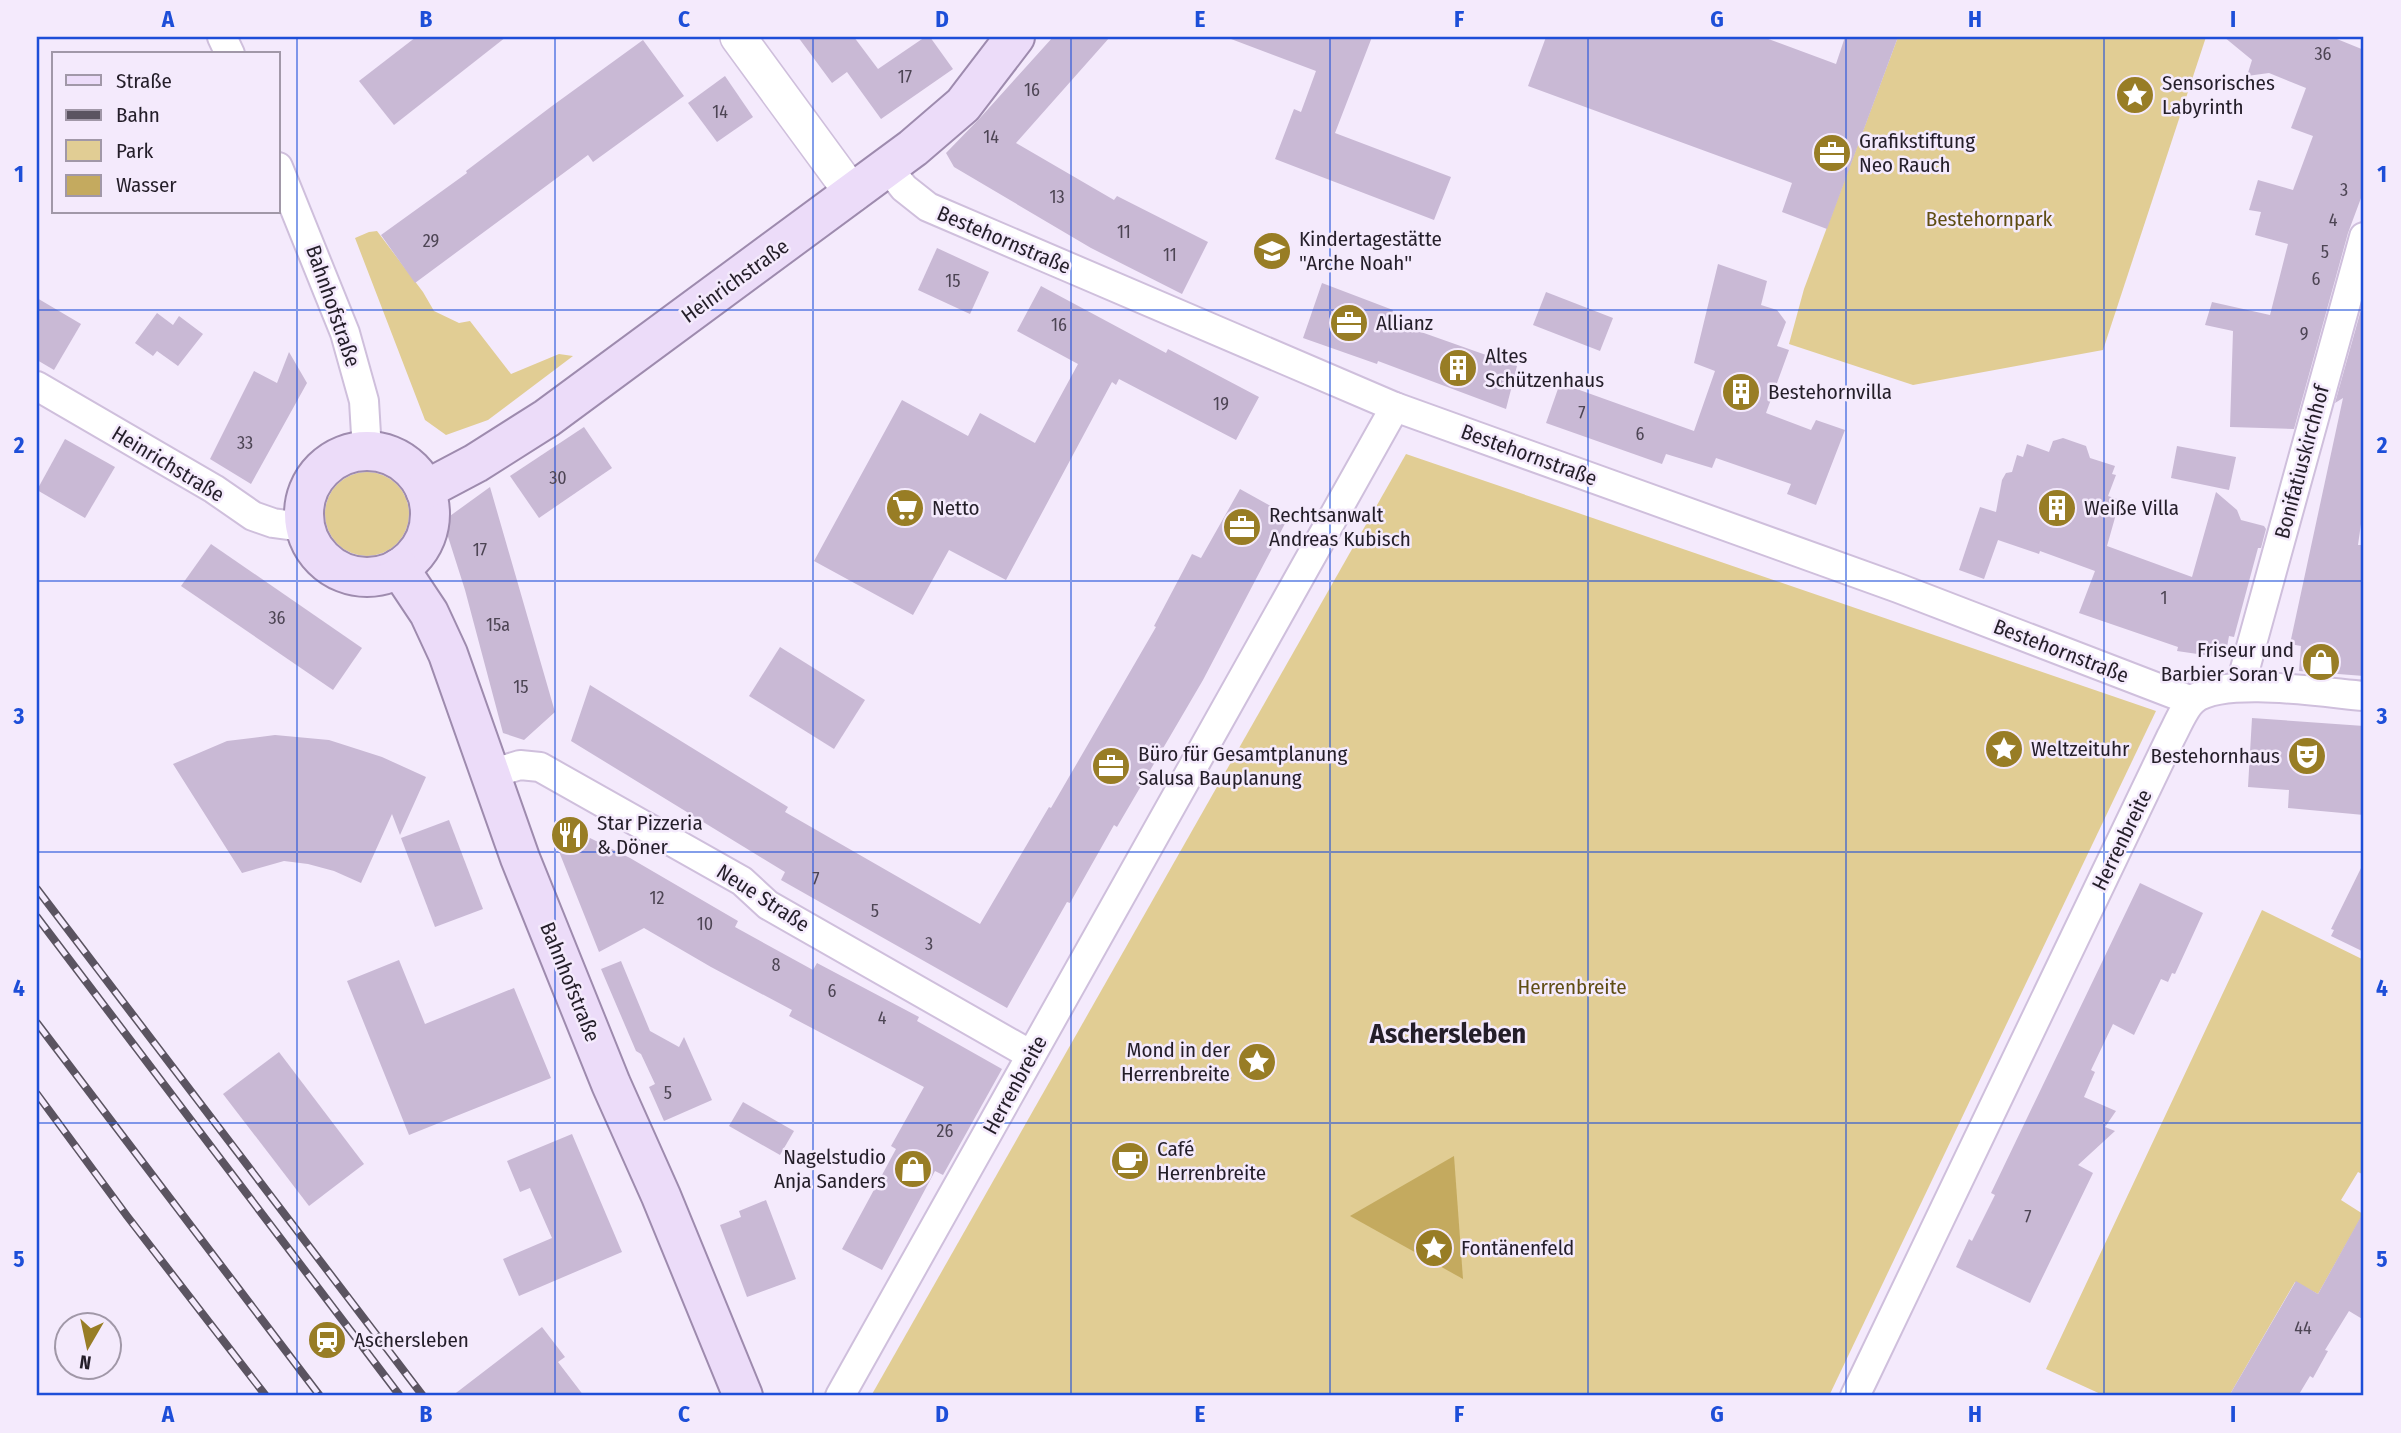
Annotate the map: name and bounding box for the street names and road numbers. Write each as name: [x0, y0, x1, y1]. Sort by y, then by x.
street label: Bestehornstraße: [933, 200, 1075, 280]
street label: Heinrichstraße: [676, 233, 794, 329]
street label: Bahnhofstraße: [300, 242, 366, 370]
street label: Bonifatiuskirchhof: [2269, 381, 2335, 542]
street label: Bestehornstraße: [1458, 418, 1600, 492]
street label: Heinrichstraße: [107, 420, 229, 508]
street label: Bestehornstraße: [1990, 613, 2132, 689]
street label: Herrenbreite: [2086, 785, 2158, 895]
street label: Neue Straße: [712, 858, 814, 938]
street label: Bahnhofstraße: [534, 918, 606, 1046]
street label: Herrenbreite: [977, 1031, 1053, 1139]

